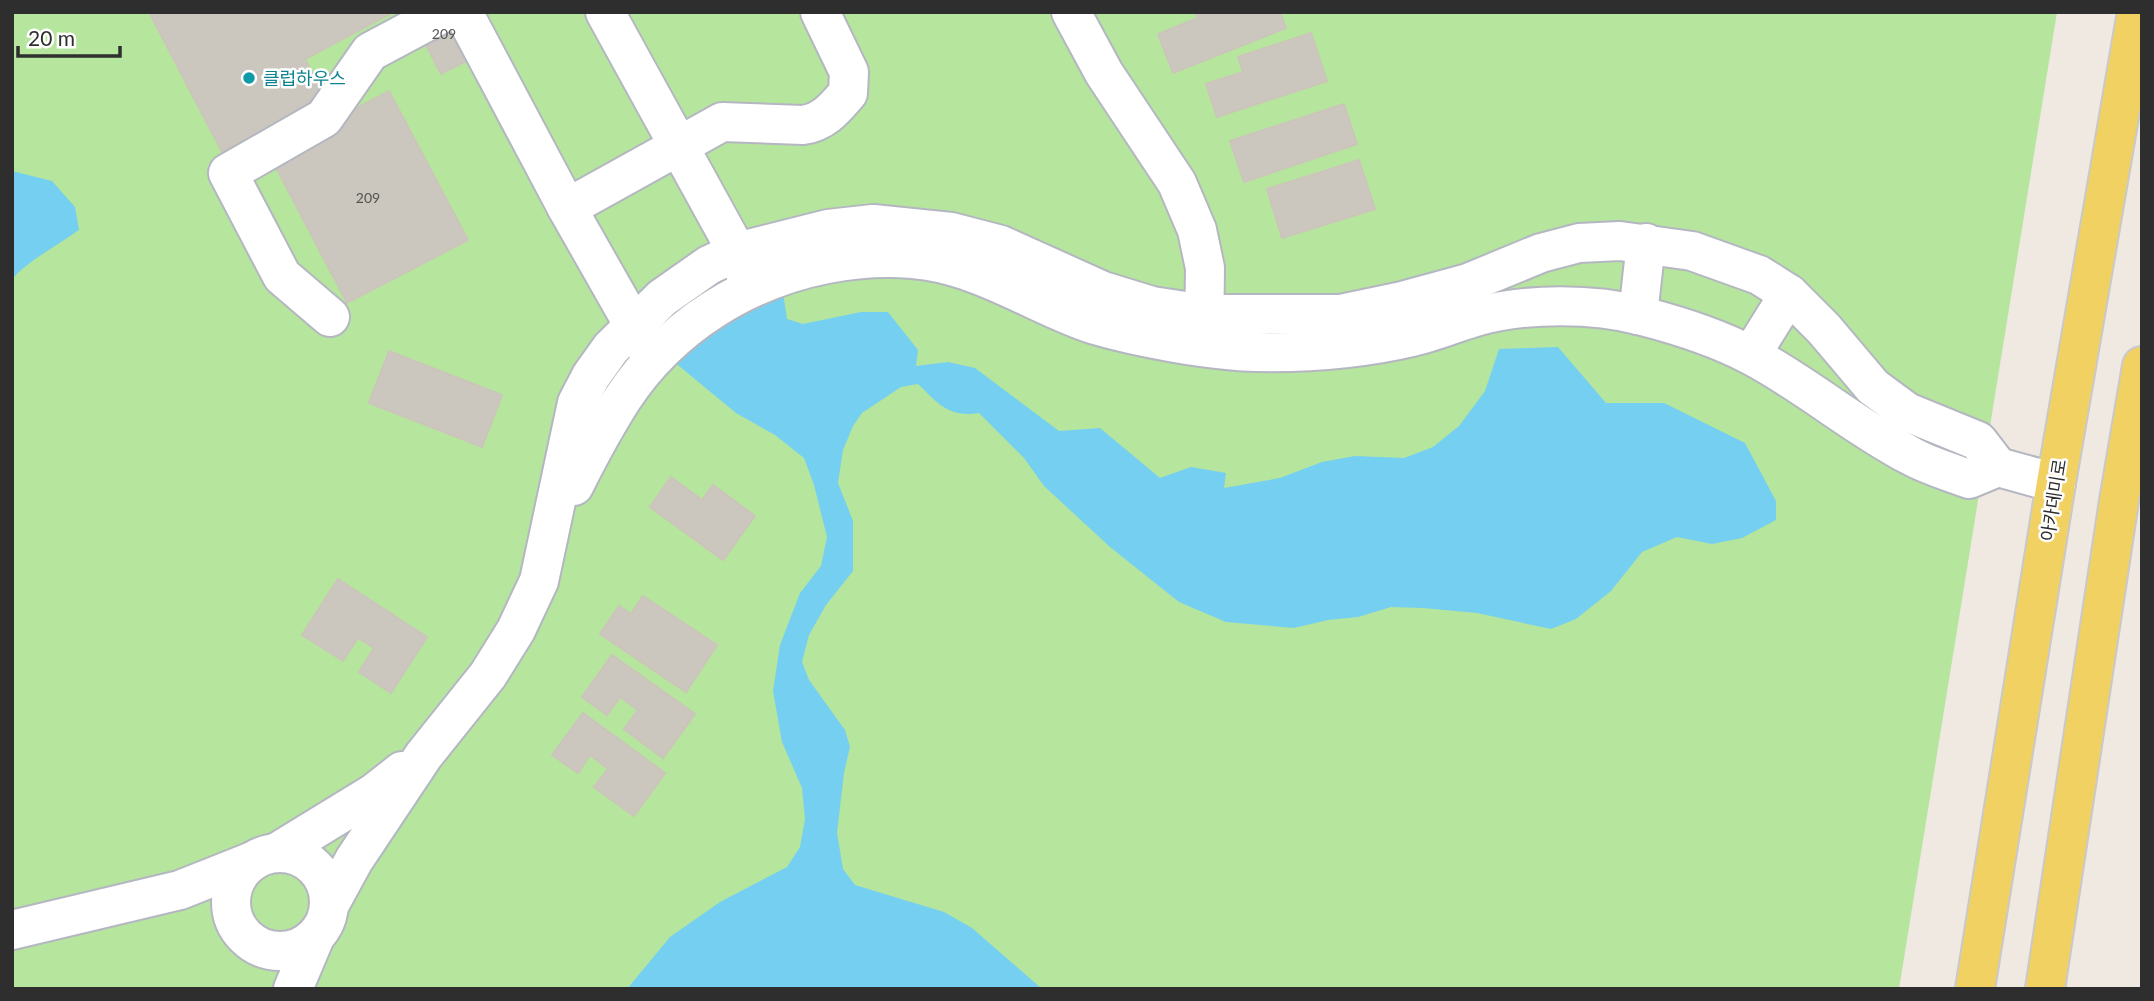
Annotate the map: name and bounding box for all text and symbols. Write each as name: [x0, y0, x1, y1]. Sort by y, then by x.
scale bar: [18, 14, 119, 58]
text: 20 m: [28, 25, 75, 50]
house number: 209: [432, 25, 456, 42]
place label: 클럽하우스: [263, 67, 346, 89]
marker: 클럽하우스: [241, 70, 257, 86]
house number: 209: [356, 189, 380, 206]
street label: 아카데미로: [2036, 457, 2070, 543]

